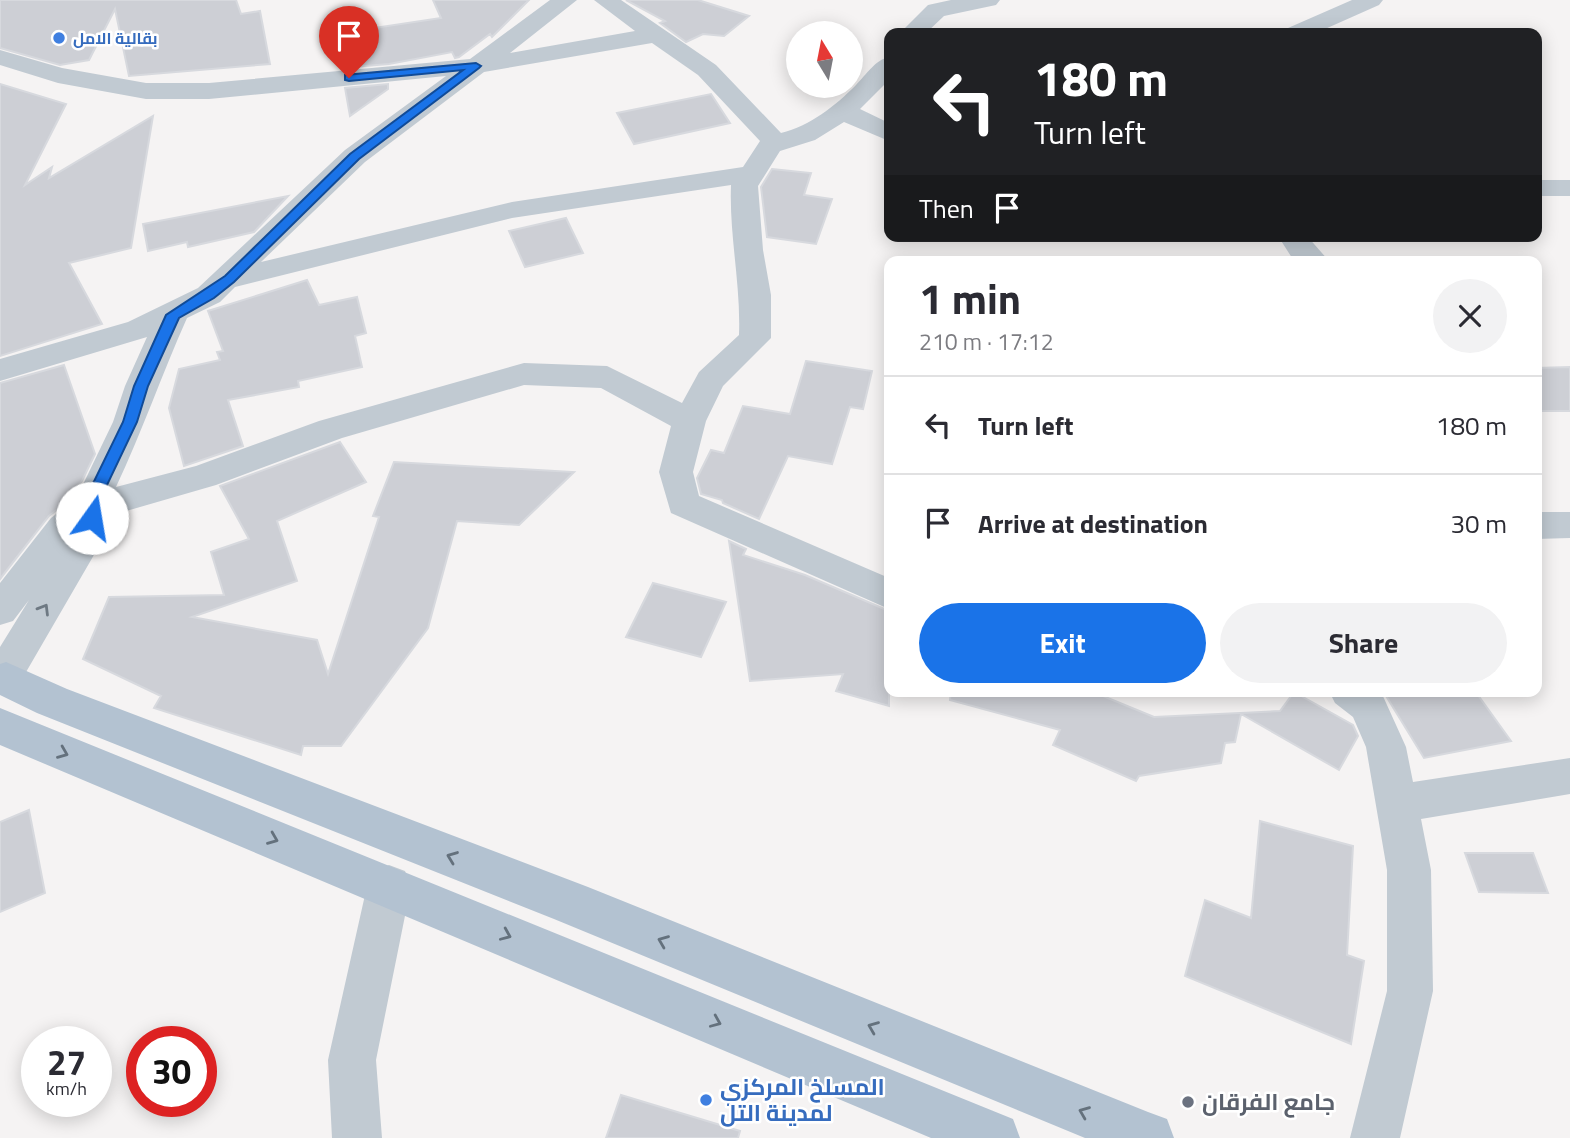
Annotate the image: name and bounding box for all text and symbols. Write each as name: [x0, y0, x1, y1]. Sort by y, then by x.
pin: [319, 6, 379, 78]
icon: arrive: [330, 17, 368, 55]
north arrow: [786, 21, 863, 98]
map controls: [786, 21, 863, 98]
place label: بقالية الامل: [73, 26, 158, 50]
marker: بقالية الامل: [51, 30, 67, 46]
text: 180 m: [1034, 40, 1168, 115]
icon: left: [919, 56, 1010, 147]
text: Turn left: [1034, 108, 1146, 156]
text: Then: [919, 189, 974, 228]
icon: arrive: [988, 189, 1026, 227]
text: 1 min: [919, 266, 1021, 330]
button: close: [1433, 279, 1507, 353]
text: 210 m · 17:12: [919, 324, 1054, 359]
icon: left: [919, 406, 957, 444]
text: Turn left: [978, 406, 1073, 445]
text: 180 m: [1436, 406, 1507, 445]
position arrow: [55, 481, 129, 555]
icon: arrive: [919, 504, 957, 542]
text: Arrive at destination: [978, 504, 1208, 543]
text: 30 m: [1450, 504, 1507, 543]
button: Exit: [919, 603, 1206, 683]
button: Share: [1220, 603, 1507, 683]
one-way arrow: [35, 604, 48, 617]
one-way arrow: [56, 744, 68, 758]
one-way arrow: [267, 830, 279, 844]
one-way arrow: [446, 851, 458, 865]
one-way arrow: [500, 926, 512, 940]
one-way arrow: [658, 935, 670, 949]
one-way arrow: [709, 1014, 721, 1028]
one-way arrow: [868, 1022, 880, 1036]
speed limit sign: 30: [126, 1026, 217, 1117]
text: 27: [47, 1035, 86, 1089]
place label: المسلخ المركزي لمدينة التل: [720, 1069, 885, 1130]
text: km/h: [46, 1075, 87, 1102]
place label: جامع الفرقان: [1202, 1084, 1335, 1119]
marker: المسلخ المركزي لمدينة التل: [698, 1092, 714, 1108]
marker: جامع الفرقان: [1180, 1094, 1196, 1110]
one-way arrow: [1079, 1107, 1091, 1121]

